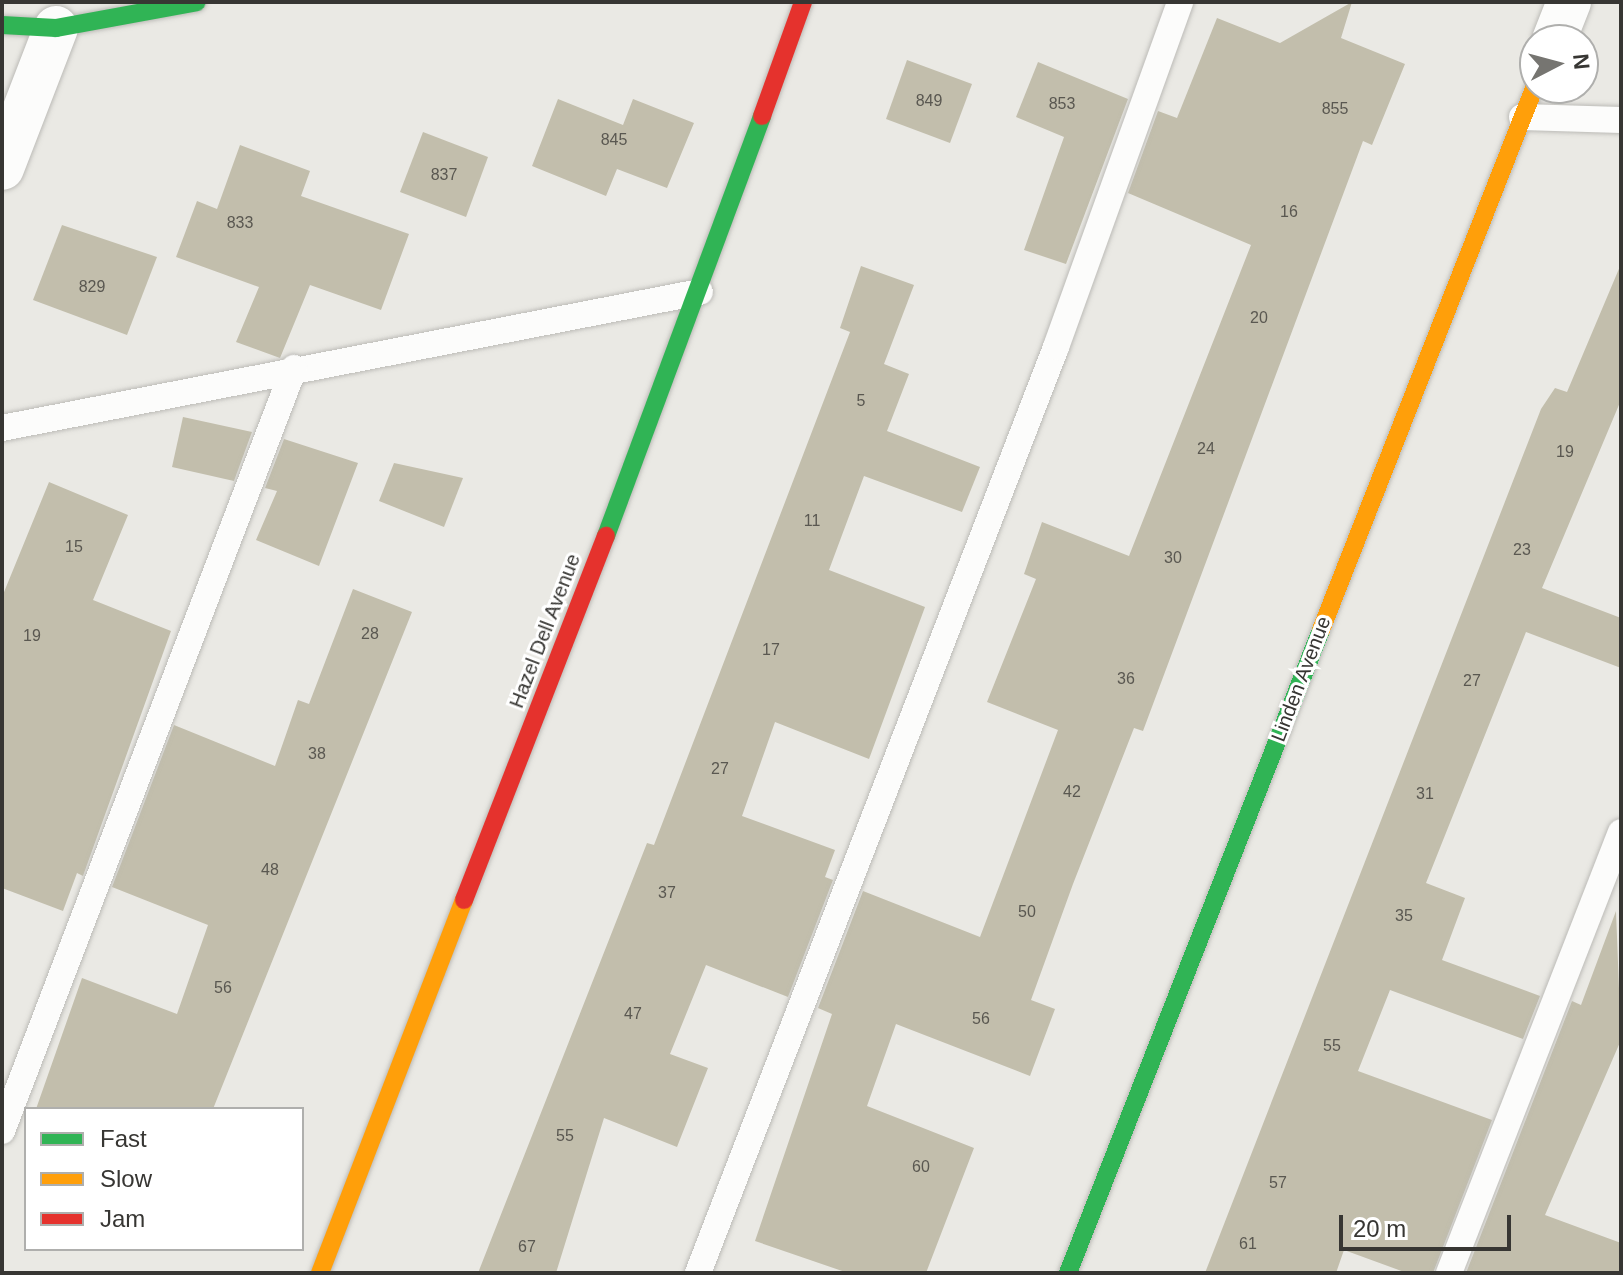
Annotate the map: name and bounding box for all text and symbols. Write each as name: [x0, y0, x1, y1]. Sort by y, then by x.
north arrow: [1519, 24, 1599, 104]
text: N: [1568, 52, 1595, 71]
house number: 849: [916, 91, 942, 111]
house number: 853: [1049, 94, 1075, 114]
house number: 855: [1322, 99, 1348, 119]
house number: 845: [601, 130, 627, 150]
house number: 837: [431, 165, 457, 185]
house number: 16: [1280, 202, 1298, 222]
house number: 833: [227, 213, 253, 233]
house number: 829: [79, 277, 105, 297]
house number: 20: [1250, 308, 1268, 328]
house number: 5: [857, 391, 865, 411]
house number: 24: [1197, 439, 1215, 459]
house number: 19: [1556, 442, 1574, 462]
house number: 11: [804, 511, 820, 531]
house number: 15: [65, 537, 83, 557]
house number: 23: [1513, 540, 1531, 560]
house number: 30: [1164, 548, 1182, 568]
street label: Hazel Dell Avenue: [504, 550, 586, 712]
street label: Linden Avenue: [1266, 613, 1336, 745]
house number: 28: [361, 624, 379, 644]
house number: 19: [23, 626, 41, 646]
house number: 17: [762, 640, 780, 660]
house number: 36: [1117, 669, 1135, 689]
house number: 27: [1463, 671, 1481, 691]
house number: 38: [308, 744, 326, 764]
house number: 27: [711, 759, 729, 779]
house number: 42: [1063, 782, 1081, 802]
house number: 31: [1416, 784, 1434, 804]
house number: 48: [261, 860, 279, 880]
house number: 37: [658, 883, 676, 903]
house number: 50: [1018, 902, 1036, 922]
house number: 35: [1395, 906, 1413, 926]
house number: 56: [214, 978, 232, 998]
house number: 47: [624, 1004, 642, 1024]
house number: 56: [972, 1009, 990, 1029]
house number: 55: [1323, 1036, 1341, 1056]
legend: [24, 1107, 304, 1251]
text: Fast: [100, 1125, 147, 1152]
house number: 55: [556, 1126, 574, 1146]
house number: 60: [912, 1157, 930, 1177]
text: Slow: [100, 1165, 152, 1192]
house number: 57: [1269, 1173, 1287, 1193]
scale bar: [1343, 1199, 1515, 1249]
text: Jam: [100, 1205, 145, 1232]
text: 20 m: [1353, 1215, 1406, 1242]
house number: 61: [1239, 1234, 1257, 1254]
house number: 67: [518, 1237, 536, 1257]

